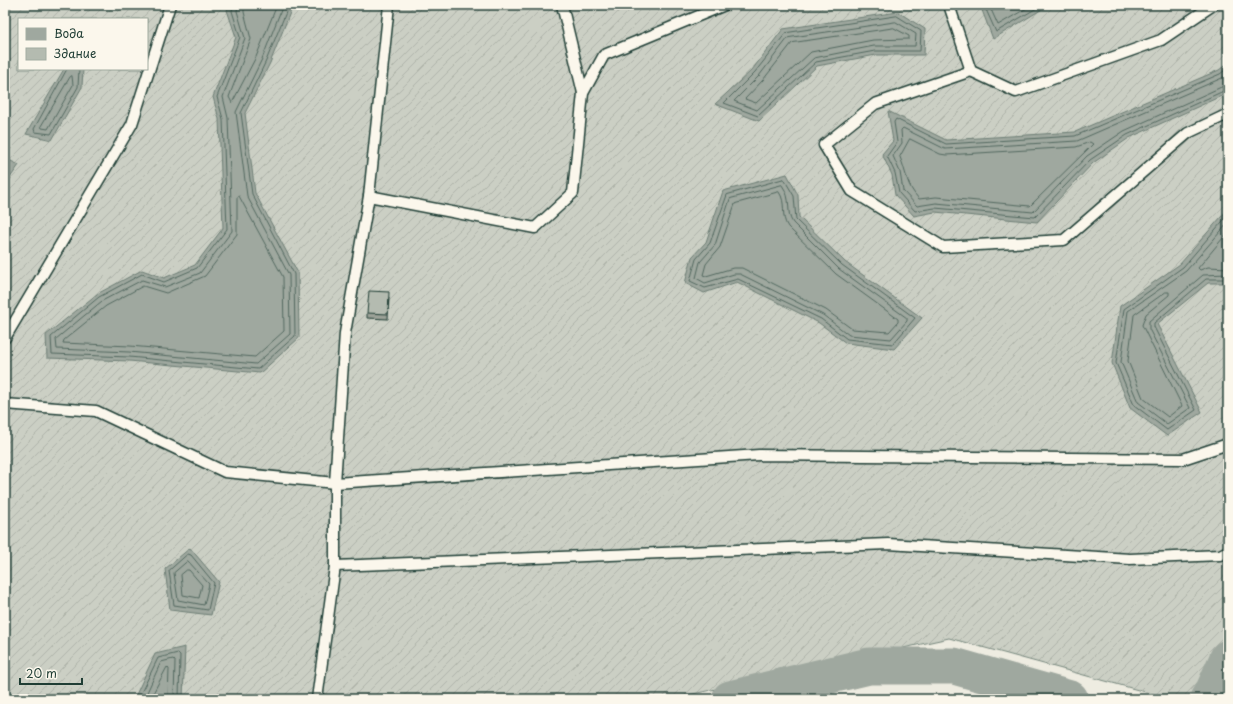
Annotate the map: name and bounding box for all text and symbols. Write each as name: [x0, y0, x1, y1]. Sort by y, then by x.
legend: [18, 18, 148, 70]
text: Вода: [54, 24, 84, 42]
text: Здание: [54, 44, 96, 62]
scale bar: [20, 660, 82, 686]
text: 20 m: [26, 664, 57, 682]

